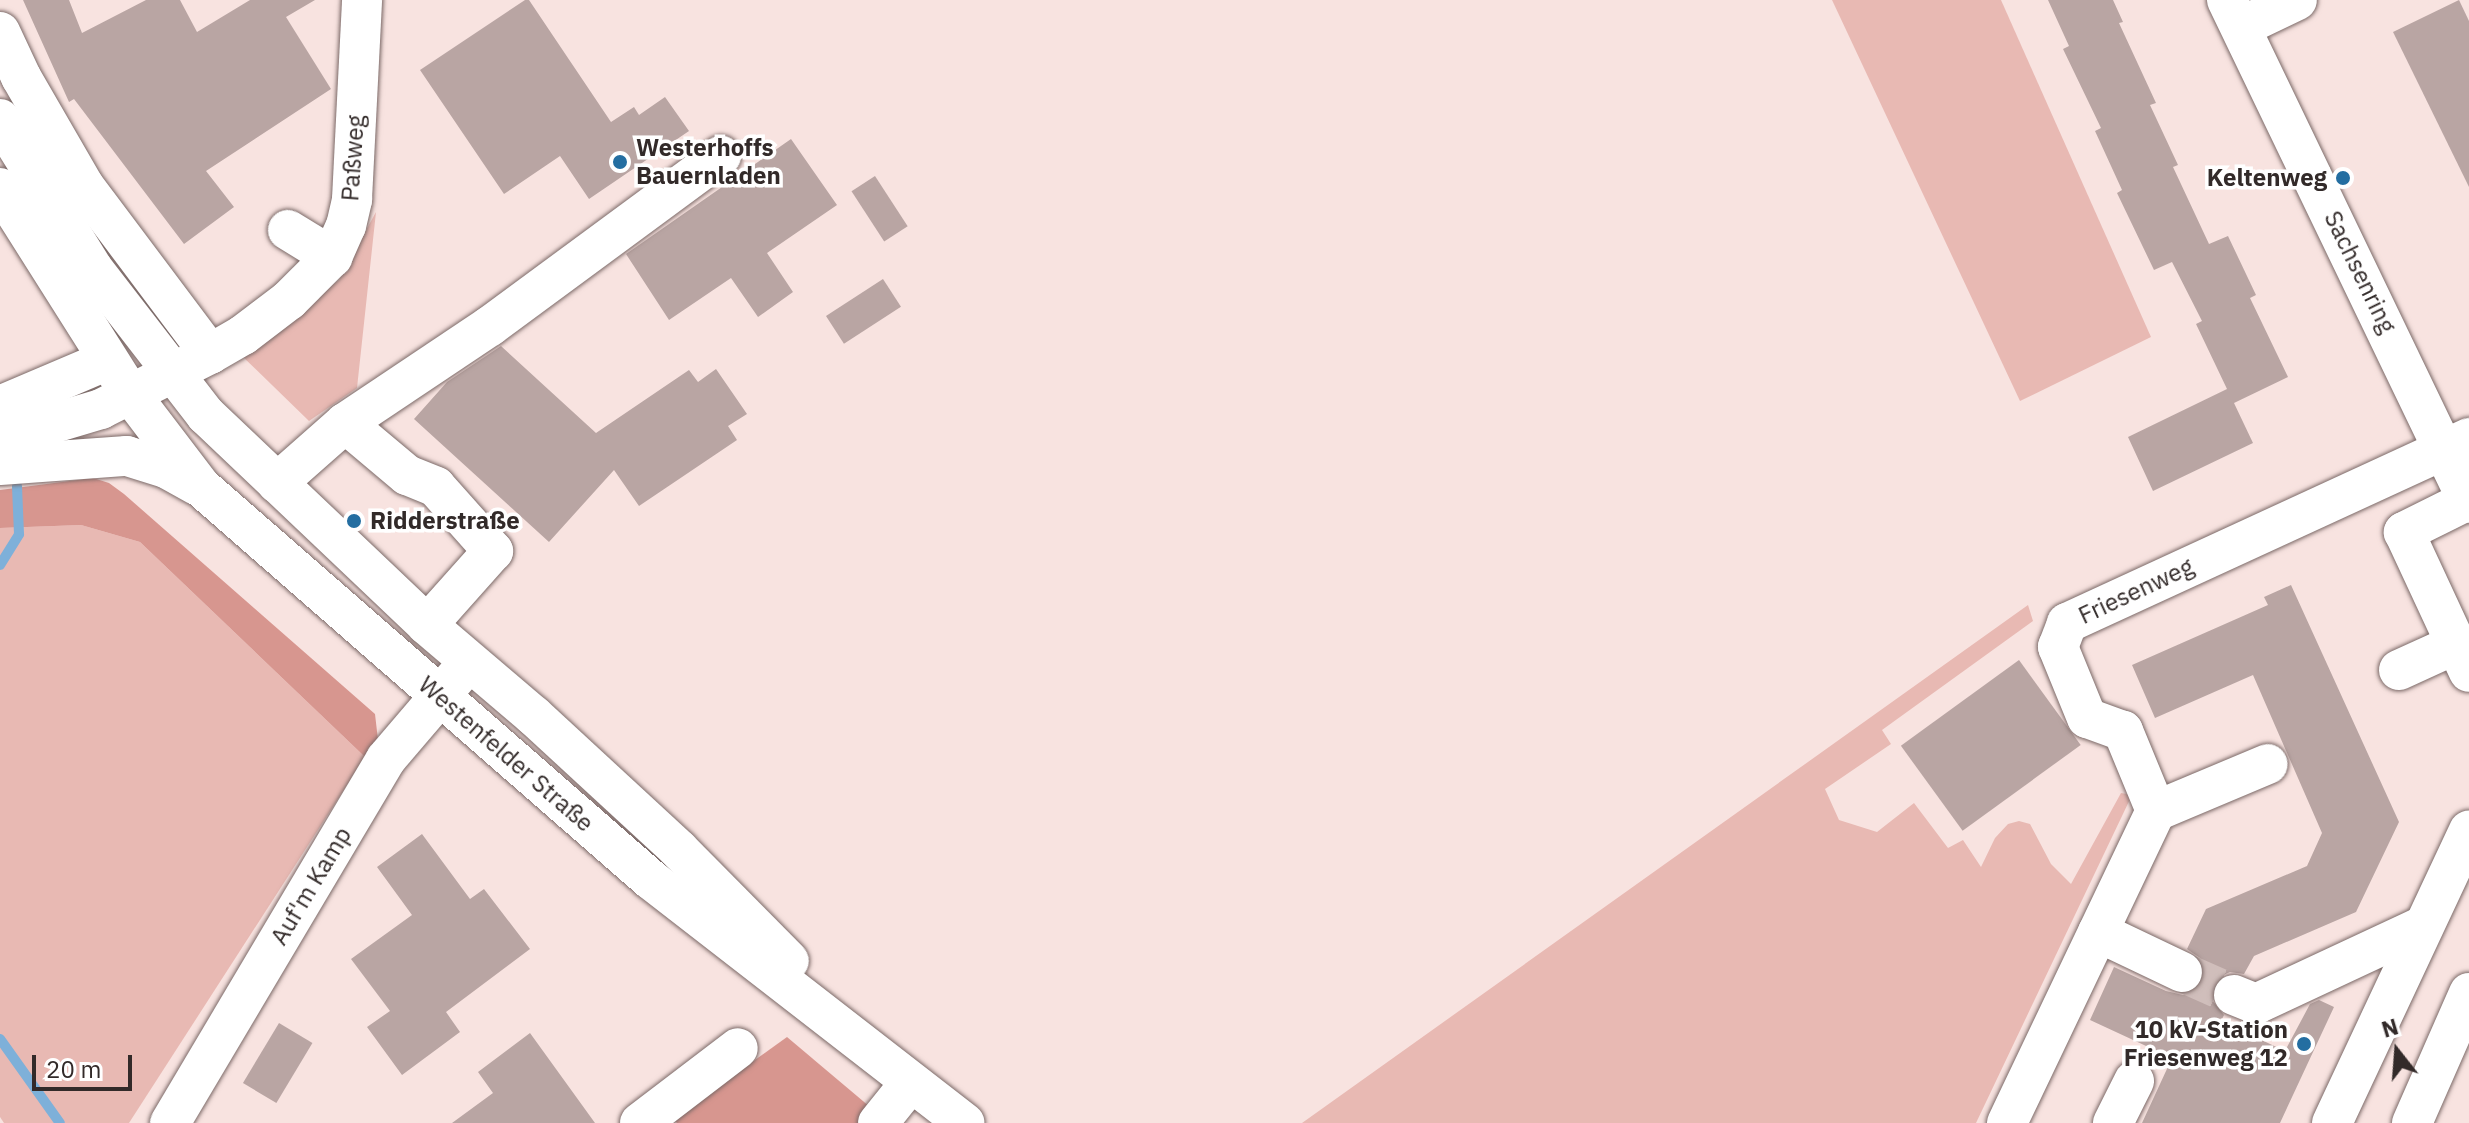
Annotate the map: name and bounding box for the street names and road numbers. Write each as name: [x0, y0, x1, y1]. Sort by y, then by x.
street label: Paßweg: [336, 114, 370, 202]
street label: Sachsenring: [2318, 206, 2402, 338]
street label: Friesenweg: [2074, 552, 2198, 630]
street label: Westenfelder Straße: [413, 670, 599, 838]
street label: Auf'm Kamp: [265, 822, 357, 950]

